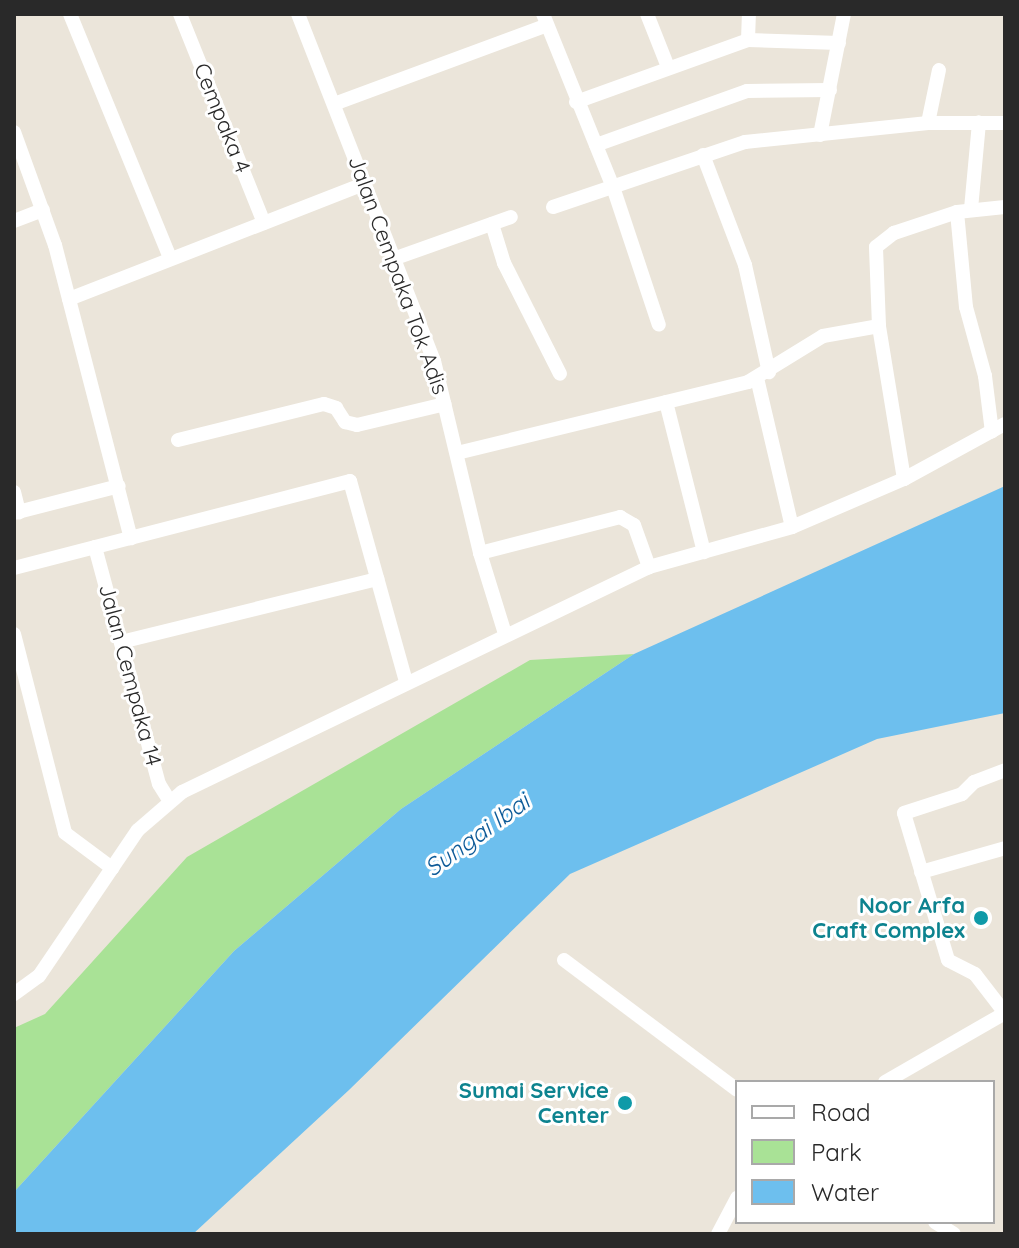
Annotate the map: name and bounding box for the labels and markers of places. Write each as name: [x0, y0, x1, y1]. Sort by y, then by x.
place label: Noor Arfa Craft Complex: [812, 892, 965, 944]
marker: Noor Arfa Craft Complex: [972, 909, 990, 927]
place label: Sumai Service Center: [459, 1077, 609, 1128]
marker: Sumai Service Center: [616, 1094, 634, 1112]

